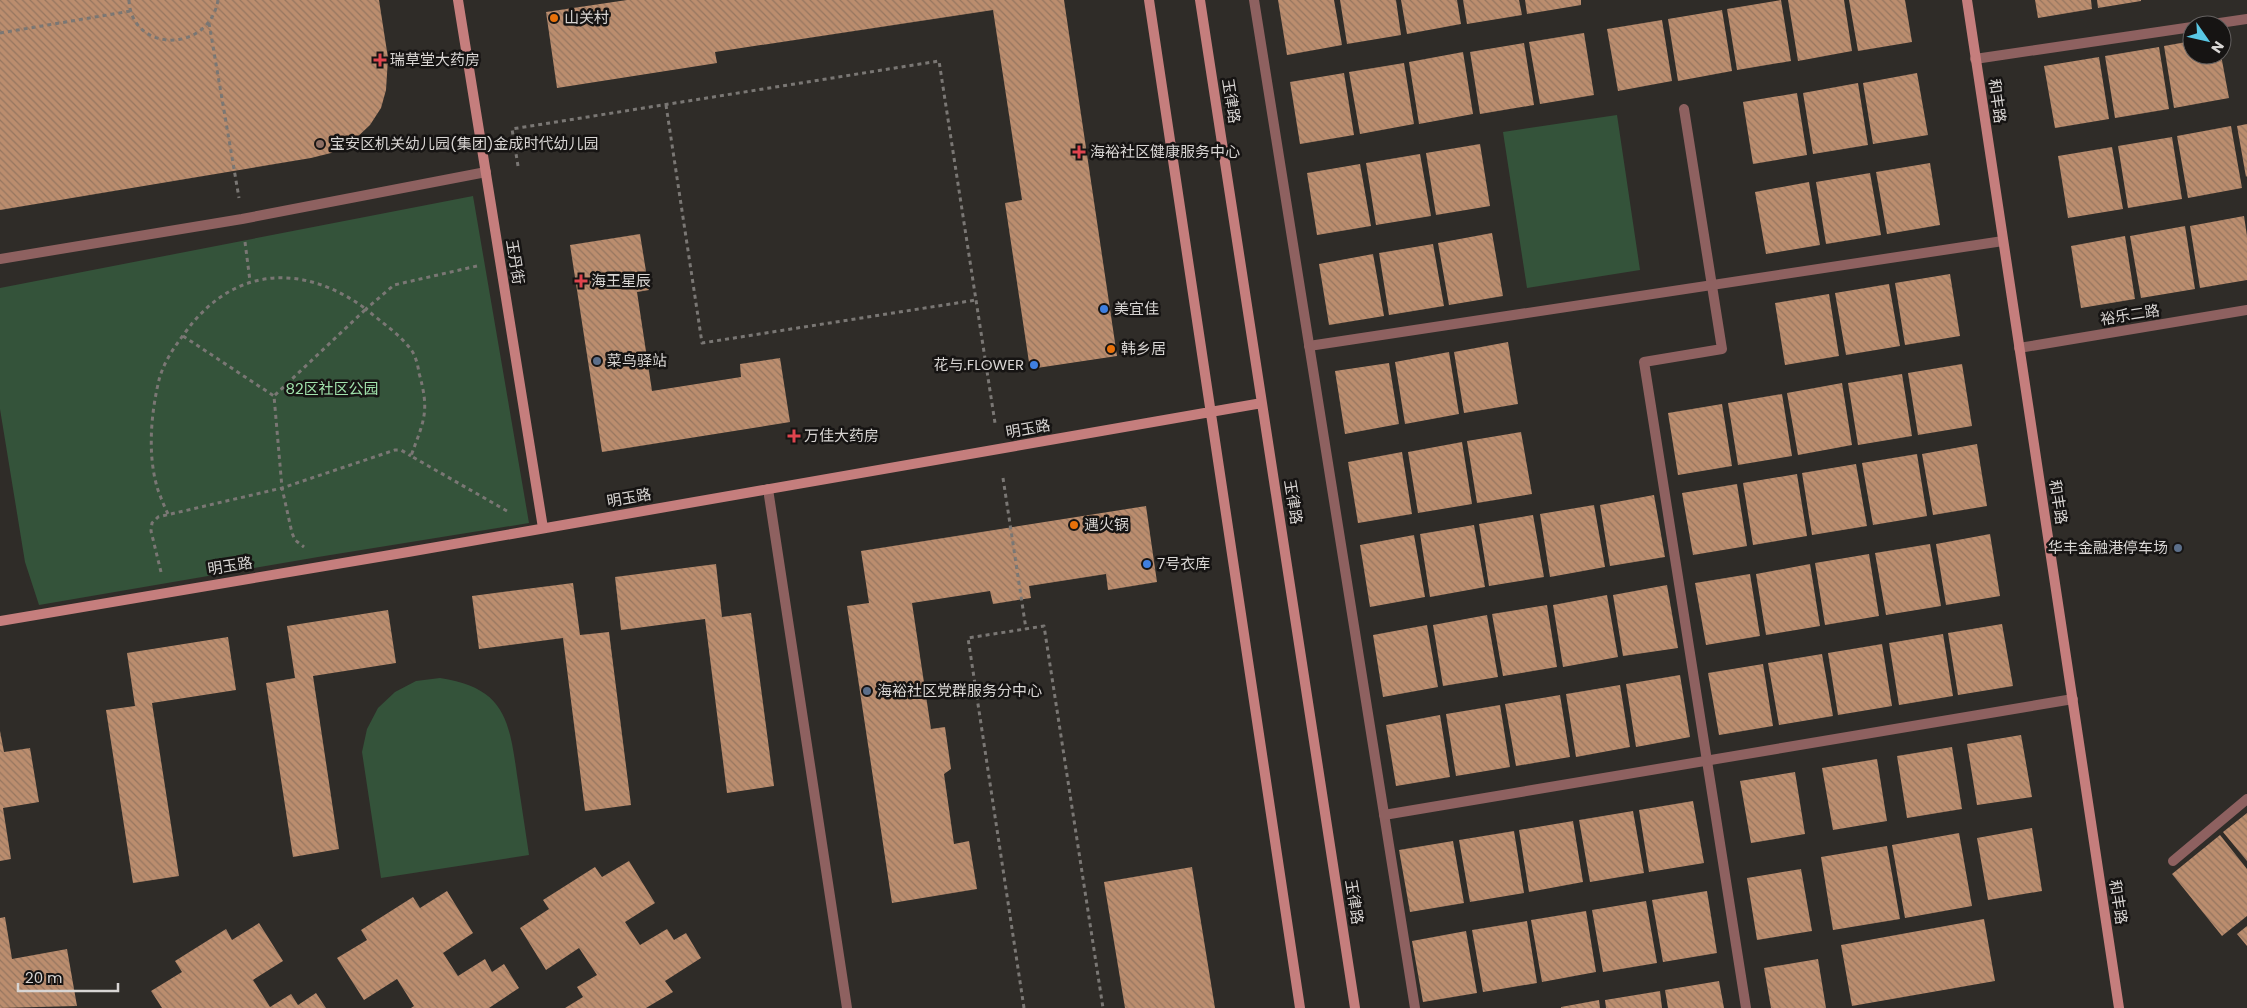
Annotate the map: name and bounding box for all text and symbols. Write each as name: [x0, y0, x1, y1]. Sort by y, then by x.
place label: 山关村: [564, 7, 609, 28]
marker: 山关村: [548, 12, 560, 24]
north arrow: [2182, 15, 2232, 65]
text: N: [2207, 37, 2229, 57]
place label: 瑞草堂大药房: [390, 49, 480, 70]
marker: 瑞草堂大药房: [374, 54, 386, 66]
street label: 玉律路: [1218, 77, 1245, 125]
street label: 和丰路: [1984, 77, 2011, 125]
place label: 宝安区机关幼儿园(集团)金成时代幼儿园: [330, 133, 599, 154]
marker: 宝安区机关幼儿园(集团)金成时代幼儿园: [314, 138, 326, 150]
place label: 海裕社区健康服务中心: [1090, 141, 1240, 162]
marker: 海裕社区健康服务中心: [1072, 145, 1086, 159]
street label: 玉丹街: [502, 238, 529, 286]
place label: 海王星辰: [591, 270, 651, 291]
marker: 海王星辰: [575, 275, 587, 287]
place label: 美宜佳: [1114, 298, 1159, 319]
street label: 裕乐二路: [2099, 299, 2161, 330]
marker: 美宜佳: [1098, 303, 1110, 315]
place label: 韩乡居: [1121, 338, 1166, 359]
marker: 韩乡居: [1105, 343, 1117, 355]
place label: 菜鸟驿站: [607, 350, 667, 371]
place label: 花与.FLOWER: [934, 354, 1024, 375]
marker: 菜鸟驿站: [591, 355, 603, 367]
marker: 花与.FLOWER: [1028, 359, 1040, 371]
park label: 82区社区公园: [285, 378, 379, 399]
street label: 明玉路: [1004, 414, 1052, 443]
place label: 万佳大药房: [804, 425, 879, 446]
marker: 万佳大药房: [788, 430, 800, 442]
street label: 玉律路: [1280, 478, 1307, 526]
street label: 和丰路: [2045, 478, 2072, 526]
street label: 明玉路: [605, 483, 653, 512]
place label: 遇火锅: [1084, 514, 1129, 535]
marker: 遇火锅: [1068, 519, 1080, 531]
place label: 华丰金融港停车场: [2048, 537, 2168, 558]
marker: 华丰金融港停车场: [2172, 542, 2184, 554]
street label: 明玉路: [206, 552, 254, 579]
place label: 7号衣库: [1157, 553, 1210, 574]
marker: 7号衣库: [1141, 558, 1153, 570]
place label: 海裕社区党群服务分中心: [877, 680, 1042, 701]
marker: 海裕社区党群服务分中心: [861, 685, 873, 697]
street label: 玉律路: [1341, 878, 1368, 926]
street label: 和丰路: [2105, 878, 2132, 926]
scale bar: [18, 960, 118, 992]
text: 20 m: [25, 967, 63, 988]

